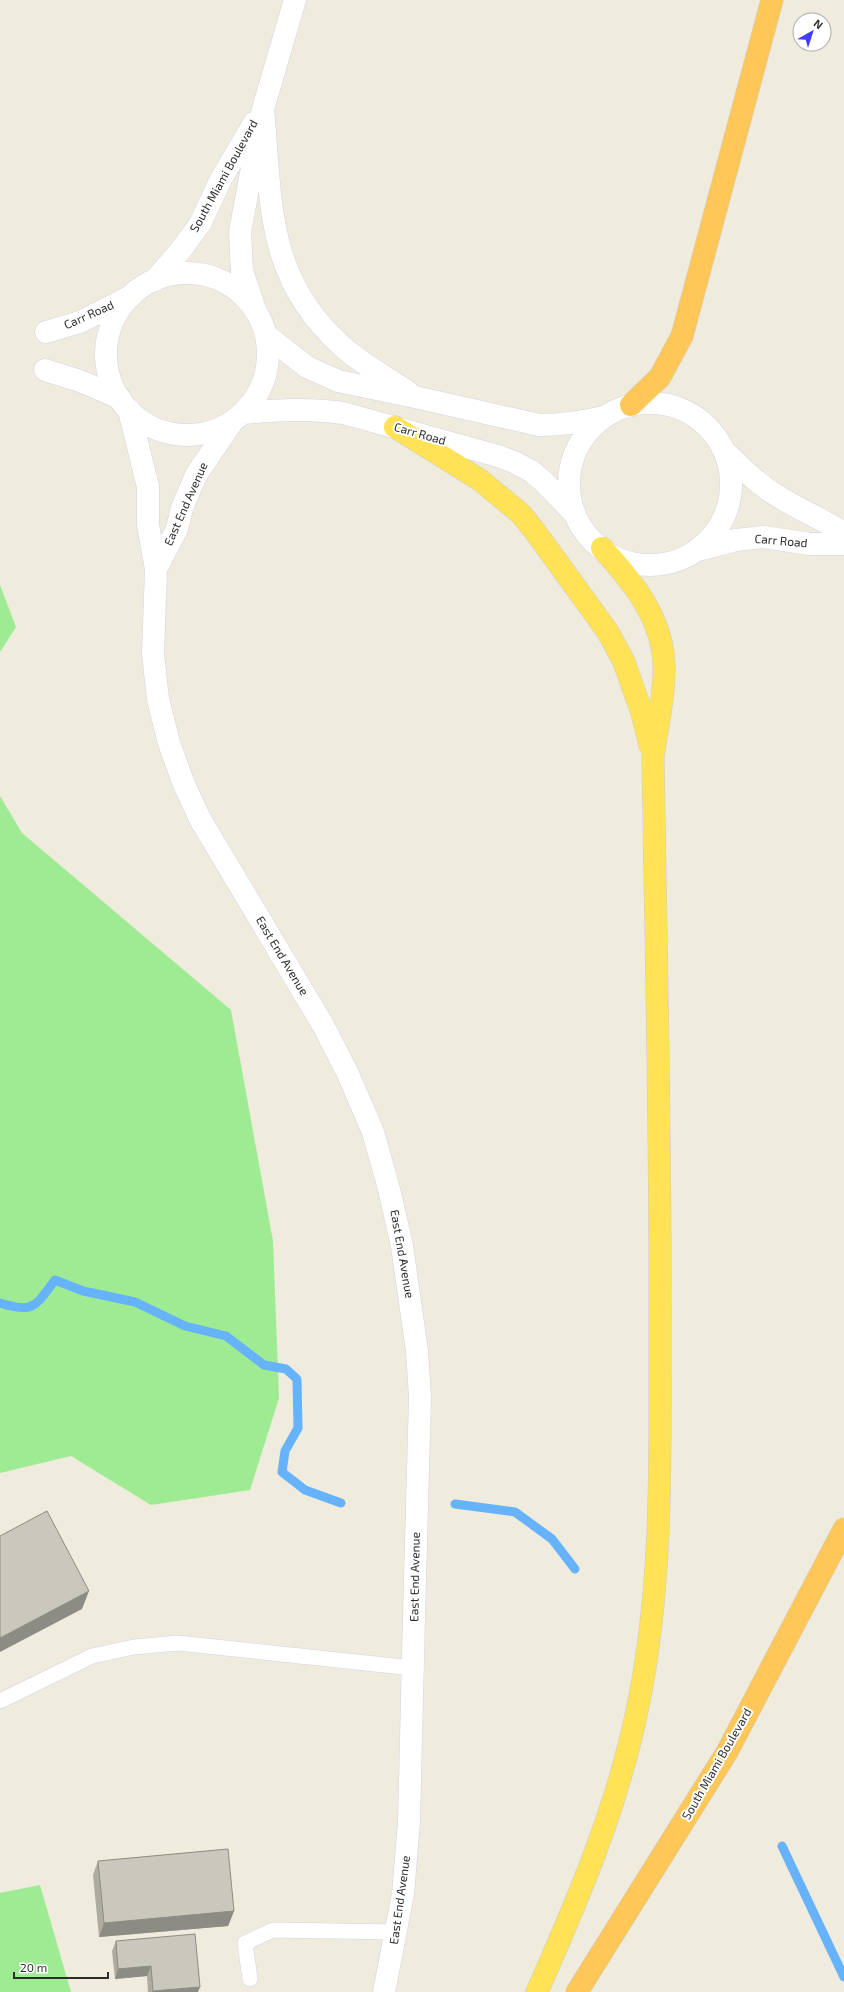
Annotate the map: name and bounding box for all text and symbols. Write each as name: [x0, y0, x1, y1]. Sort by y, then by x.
north arrow: [792, 12, 832, 52]
text: N: [811, 16, 826, 31]
street label: South Miami Boulevard: [186, 117, 260, 234]
street label: Carr Road: [61, 297, 116, 331]
street label: Carr Road: [393, 419, 448, 447]
street label: East End Avenue: [160, 460, 210, 547]
street label: Carr Road: [754, 531, 808, 549]
street label: East End Avenue: [254, 913, 312, 998]
street label: East End Avenue: [388, 1208, 418, 1299]
street label: East End Avenue: [406, 1532, 422, 1622]
street label: South Miami Boulevard: [678, 1705, 754, 1822]
street label: East End Avenue: [386, 1854, 412, 1945]
scale bar: [14, 1954, 108, 1980]
text: 20 m: [20, 1960, 47, 1974]

